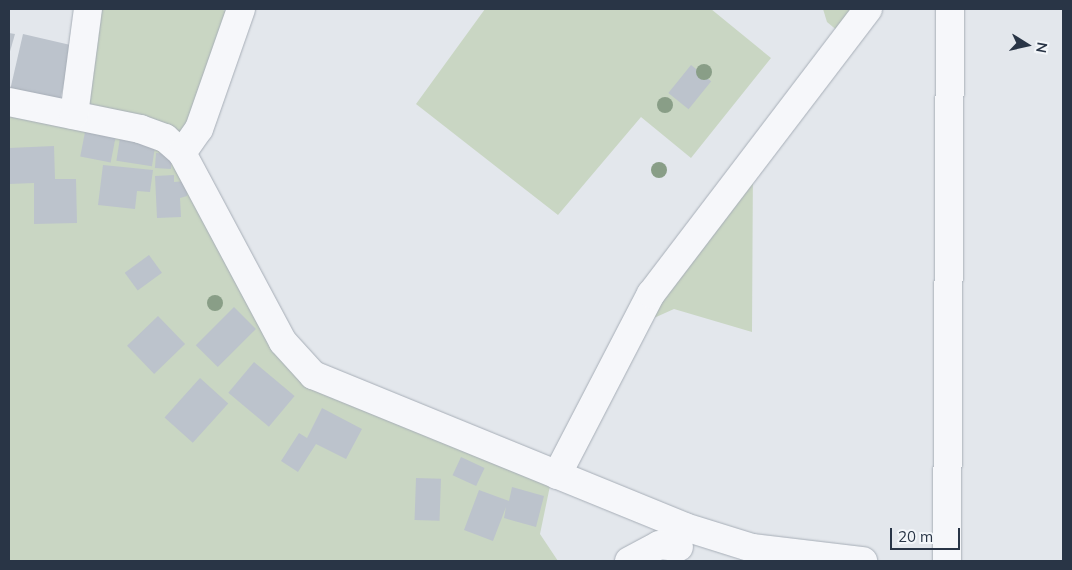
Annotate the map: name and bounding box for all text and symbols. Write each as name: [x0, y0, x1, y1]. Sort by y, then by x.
north arrow: [1002, 20, 1052, 70]
text: N: [1032, 41, 1052, 54]
scale bar: [892, 518, 962, 550]
text: 20 m: [898, 527, 933, 546]

